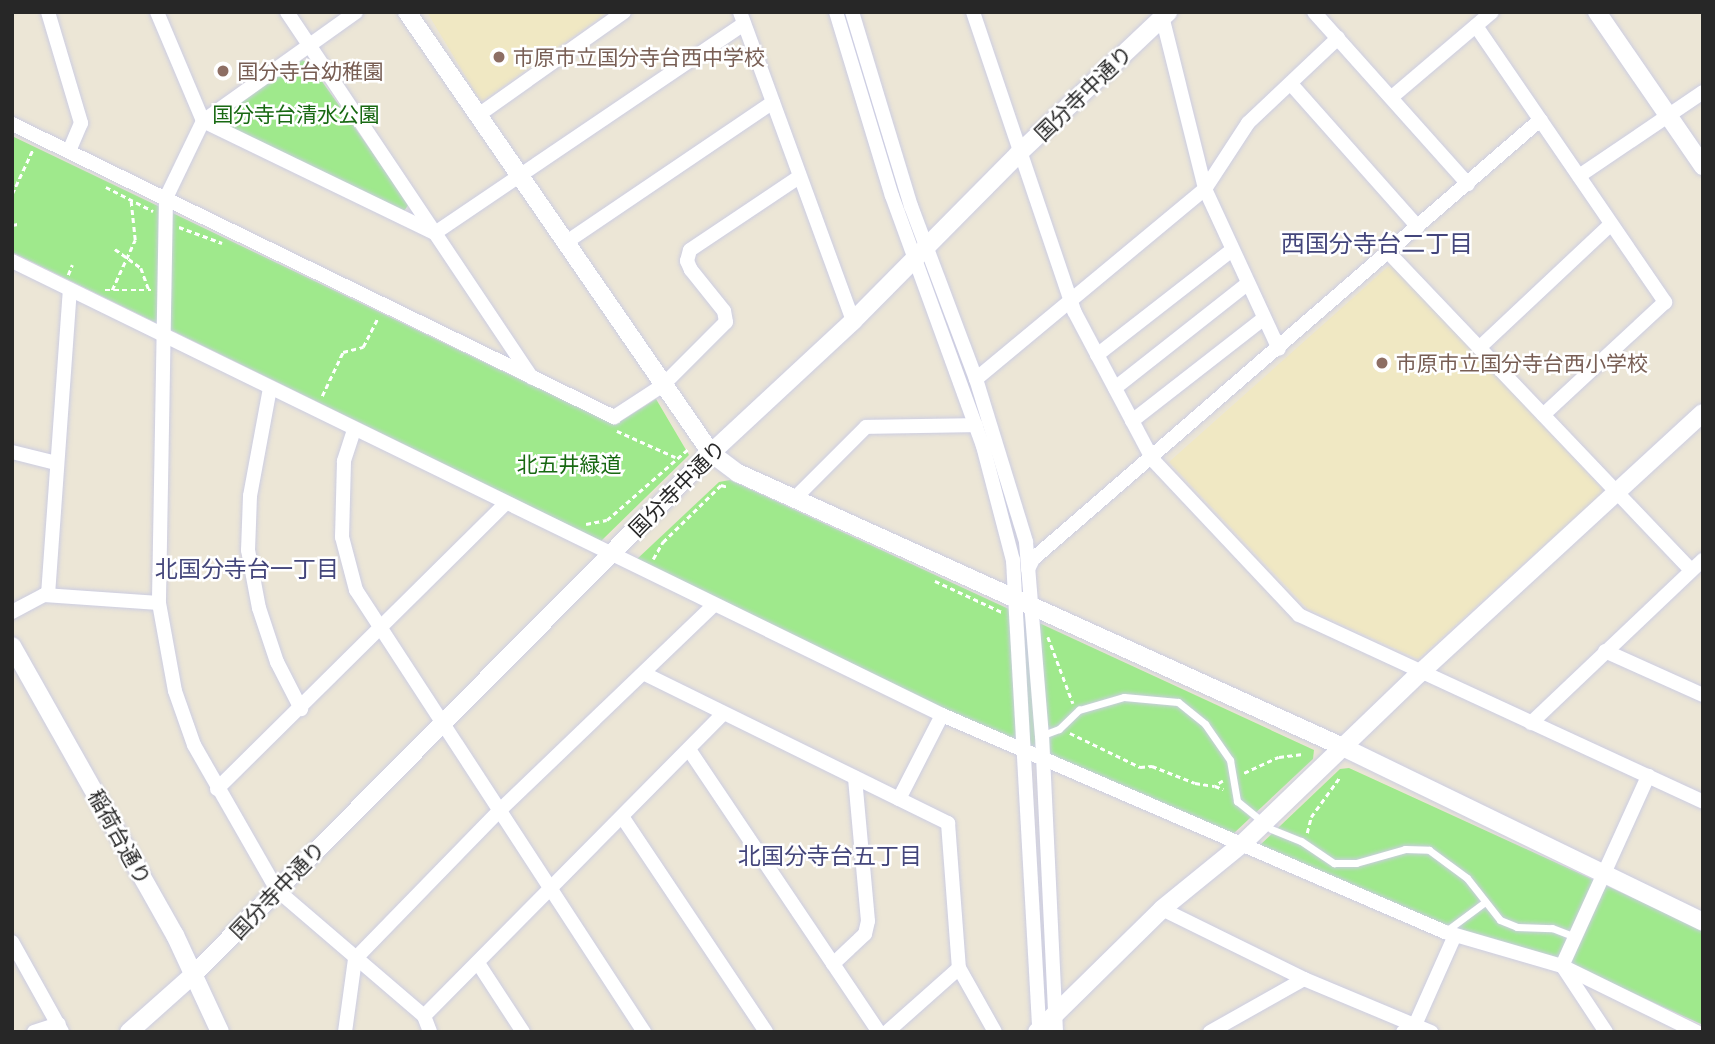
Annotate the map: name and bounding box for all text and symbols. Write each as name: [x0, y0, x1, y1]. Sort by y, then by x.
street label: 国分寺中通り: [1029, 40, 1137, 146]
place label: 市原市立国分寺台西中学校: [513, 44, 765, 70]
marker: 市原市立国分寺台西中学校: [491, 49, 507, 65]
place label: 国分寺台幼稚園: [237, 58, 384, 84]
marker: 国分寺台幼稚園: [215, 63, 231, 79]
park label: 国分寺台清水公園: [212, 101, 380, 127]
district label: 西国分寺台二丁目: [1281, 230, 1473, 258]
place label: 市原市立国分寺台西小学校: [1396, 350, 1648, 376]
marker: 市原市立国分寺台西小学校: [1374, 355, 1390, 371]
street label: 国分寺中通り: [624, 435, 730, 541]
park label: 北五井緑道: [517, 451, 621, 477]
district label: 北国分寺台一丁目: [155, 555, 339, 583]
street label: 稲荷台通り: [84, 785, 156, 889]
street label: 国分寺中通り: [224, 836, 330, 944]
district label: 北国分寺台五丁目: [738, 842, 922, 870]

